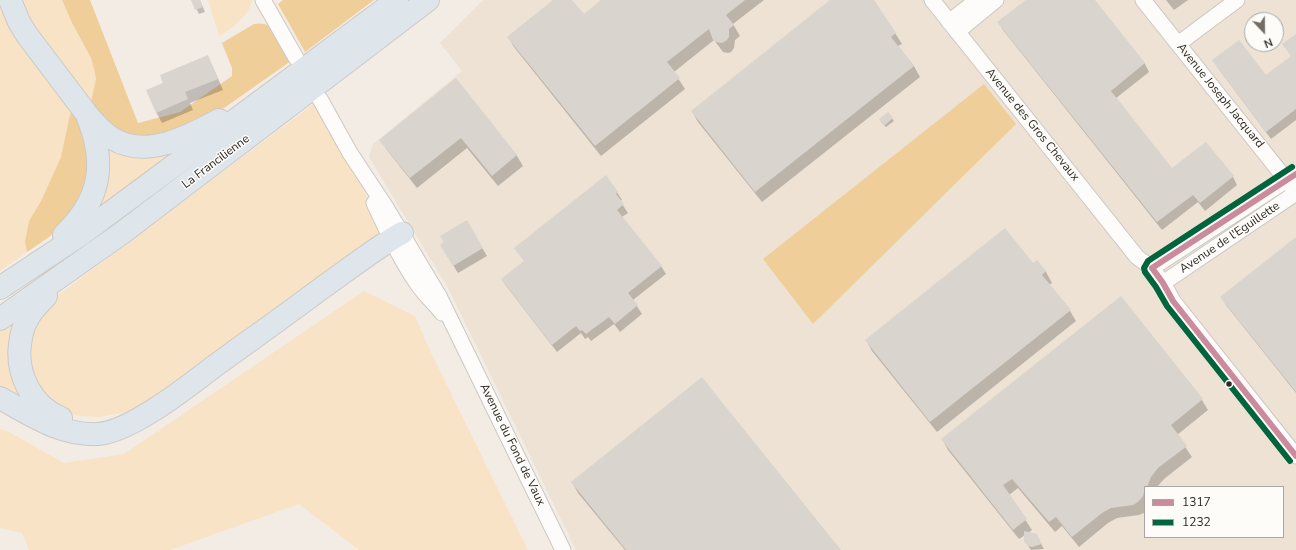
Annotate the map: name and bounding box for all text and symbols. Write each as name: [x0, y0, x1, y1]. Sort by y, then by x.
north arrow: [1244, 12, 1284, 52]
text: N: [1262, 34, 1275, 51]
street label: Avenue Joseph Jacquard: [1173, 41, 1267, 151]
street label: Avenue des Gros Chevaux: [982, 66, 1082, 184]
street label: La Francilienne: [179, 132, 253, 192]
street label: Avenue de l'Eguillette: [1177, 199, 1283, 277]
unlabelled marker: [1224, 379, 1234, 389]
street label: Avenue du Fond de Vaux: [476, 382, 548, 508]
legend: [1144, 486, 1284, 538]
text: 1317: [1182, 494, 1211, 510]
text: 1232: [1182, 514, 1211, 530]

